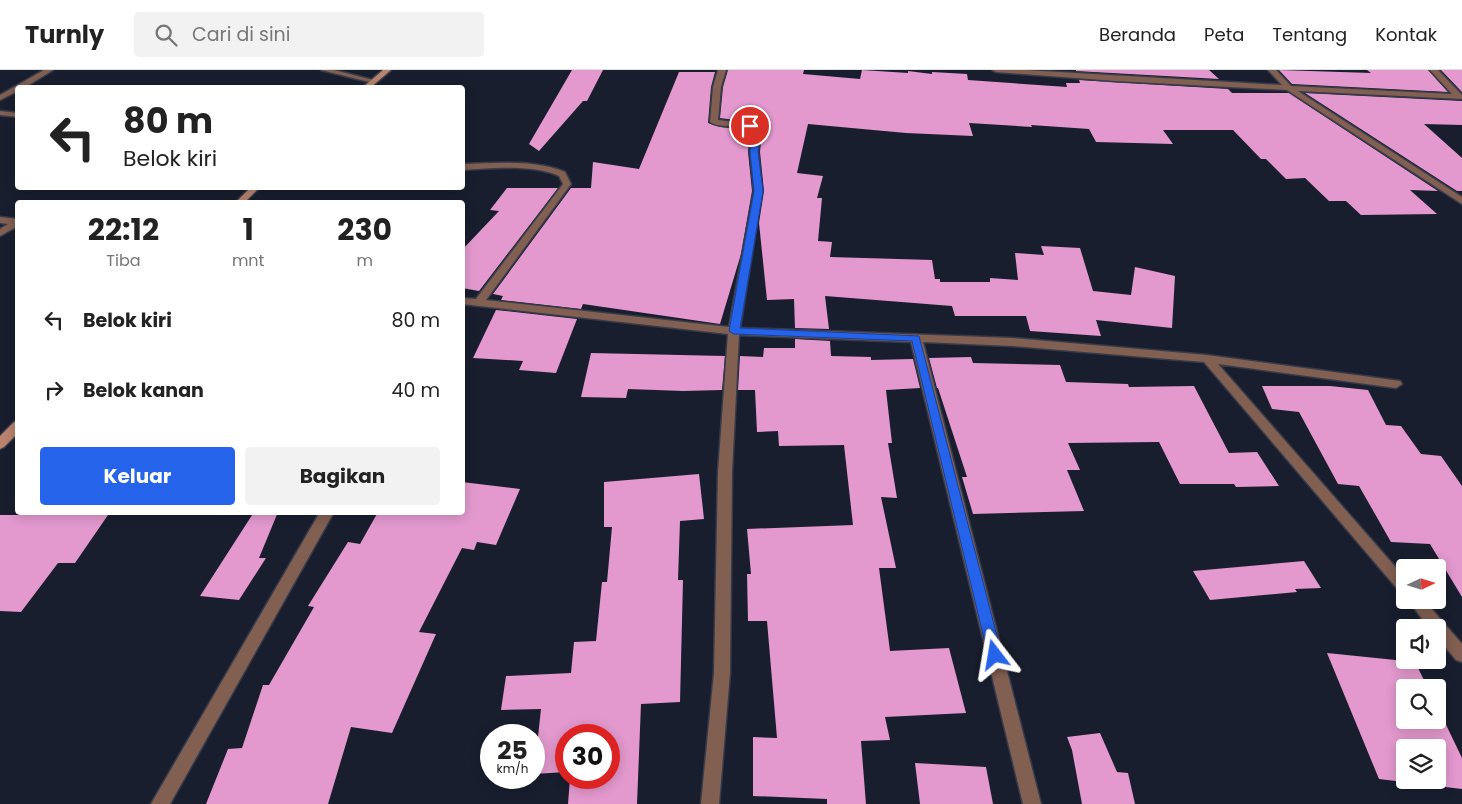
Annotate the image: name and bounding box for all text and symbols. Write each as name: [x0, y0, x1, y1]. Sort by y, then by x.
search box: [134, 12, 484, 57]
text: Turnly: [25, 18, 104, 51]
icon: search: [152, 21, 180, 49]
text: Cari di sini: [192, 21, 290, 48]
text: Beranda: [1099, 22, 1176, 47]
text: Peta: [1204, 22, 1244, 47]
text: Tentang: [1272, 22, 1347, 47]
text: Kontak: [1375, 22, 1437, 47]
text: 80 m: [123, 96, 213, 145]
icon: left: [40, 105, 105, 170]
pin: [729, 105, 771, 147]
icon: arrive: [736, 112, 764, 140]
text: Belok kiri: [123, 143, 217, 174]
text: 22:12: [88, 208, 159, 251]
text: 1: [243, 208, 254, 251]
text: 230: [337, 208, 392, 251]
text: Tiba: [106, 249, 141, 272]
text: mnt: [232, 249, 264, 272]
text: m: [356, 249, 373, 272]
icon: left: [40, 306, 68, 334]
text: Belok kiri: [83, 307, 172, 334]
text: 80 m: [391, 307, 440, 334]
icon: right: [40, 376, 68, 404]
text: Belok kanan: [83, 377, 204, 404]
text: 40 m: [391, 377, 440, 404]
button: Keluar: [40, 447, 235, 505]
button: Bagikan: [245, 447, 440, 505]
north arrow: [1396, 559, 1446, 609]
map controls: [1396, 559, 1446, 789]
button: sound: [1396, 619, 1446, 669]
position arrow: [968, 628, 1020, 680]
button: search: [1396, 679, 1446, 729]
speed limit sign: 30: [555, 724, 620, 789]
text: 25: [497, 733, 528, 768]
button: layers: [1396, 739, 1446, 789]
text: km/h: [497, 760, 528, 777]

